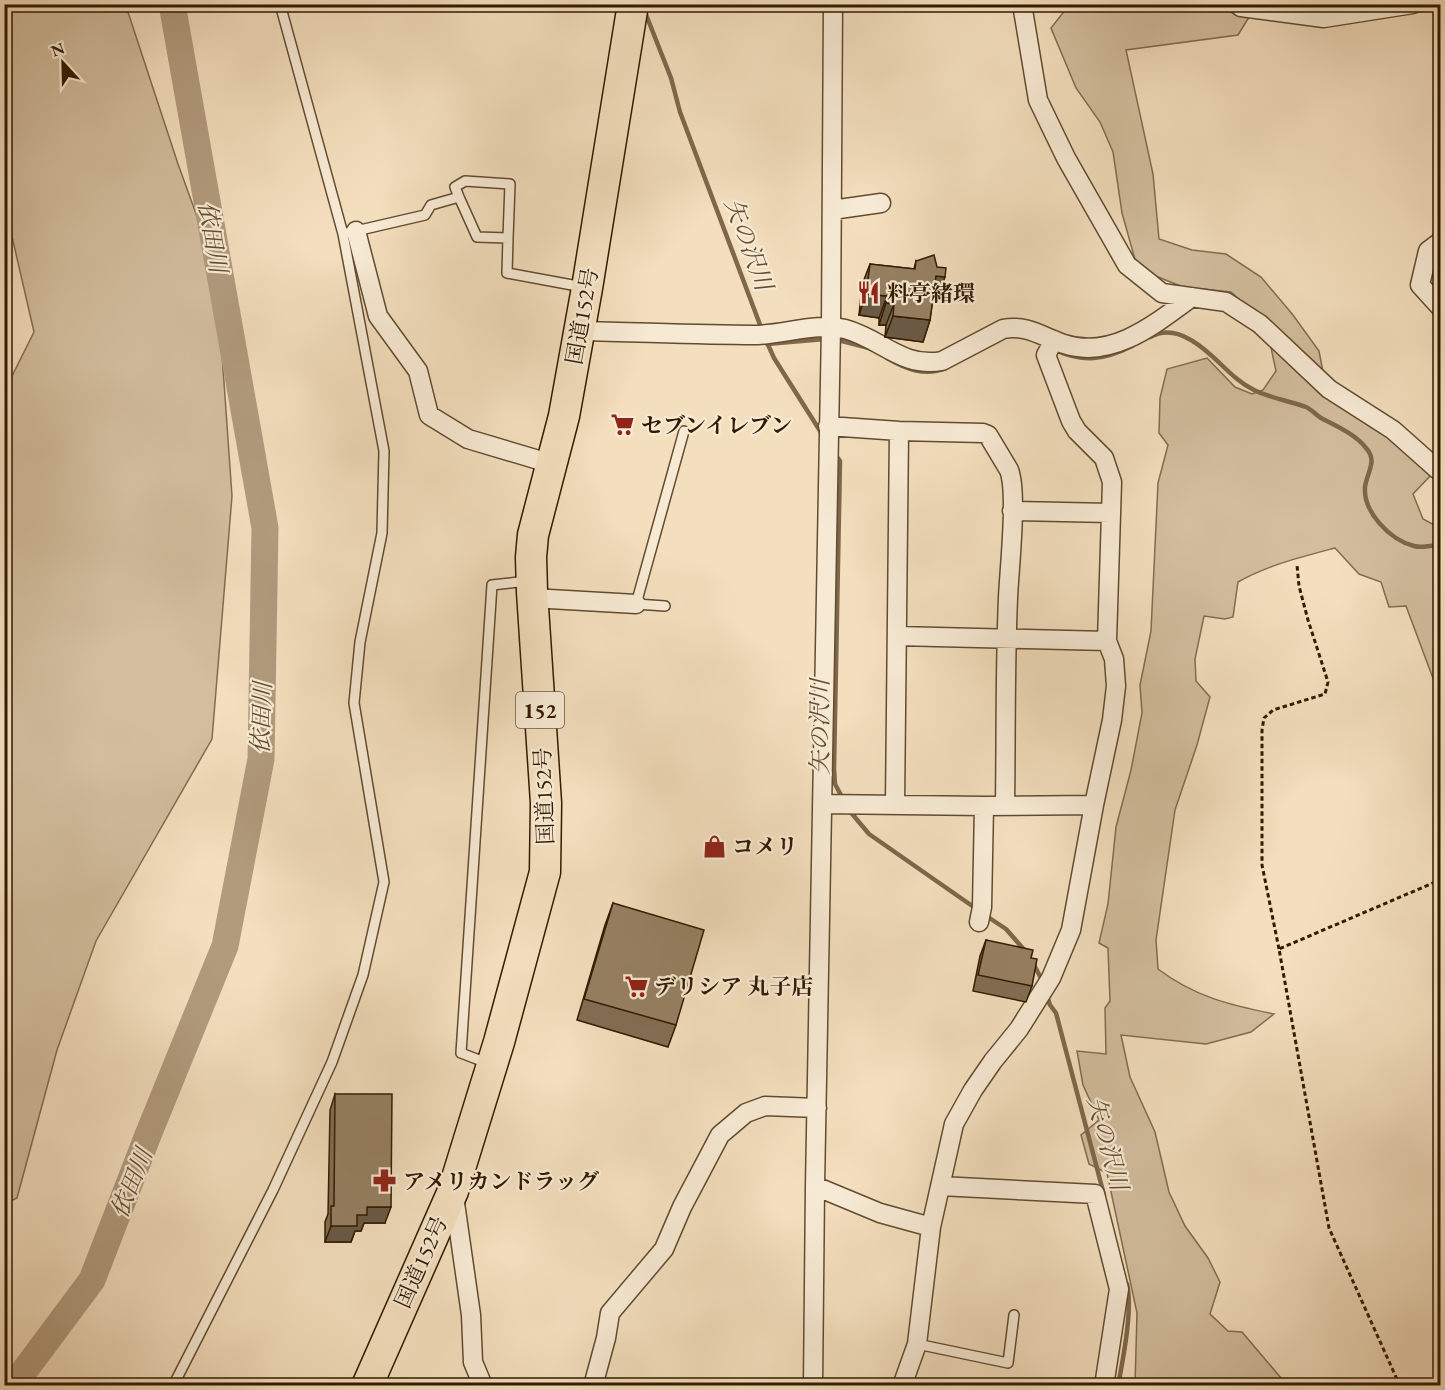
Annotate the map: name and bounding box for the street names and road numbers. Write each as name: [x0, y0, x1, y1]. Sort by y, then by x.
street label: 国道152号: [559, 265, 605, 367]
road number: 152: [516, 692, 564, 728]
street label: 国道152号: [528, 747, 560, 845]
street label: 国道152号: [388, 1211, 454, 1313]

